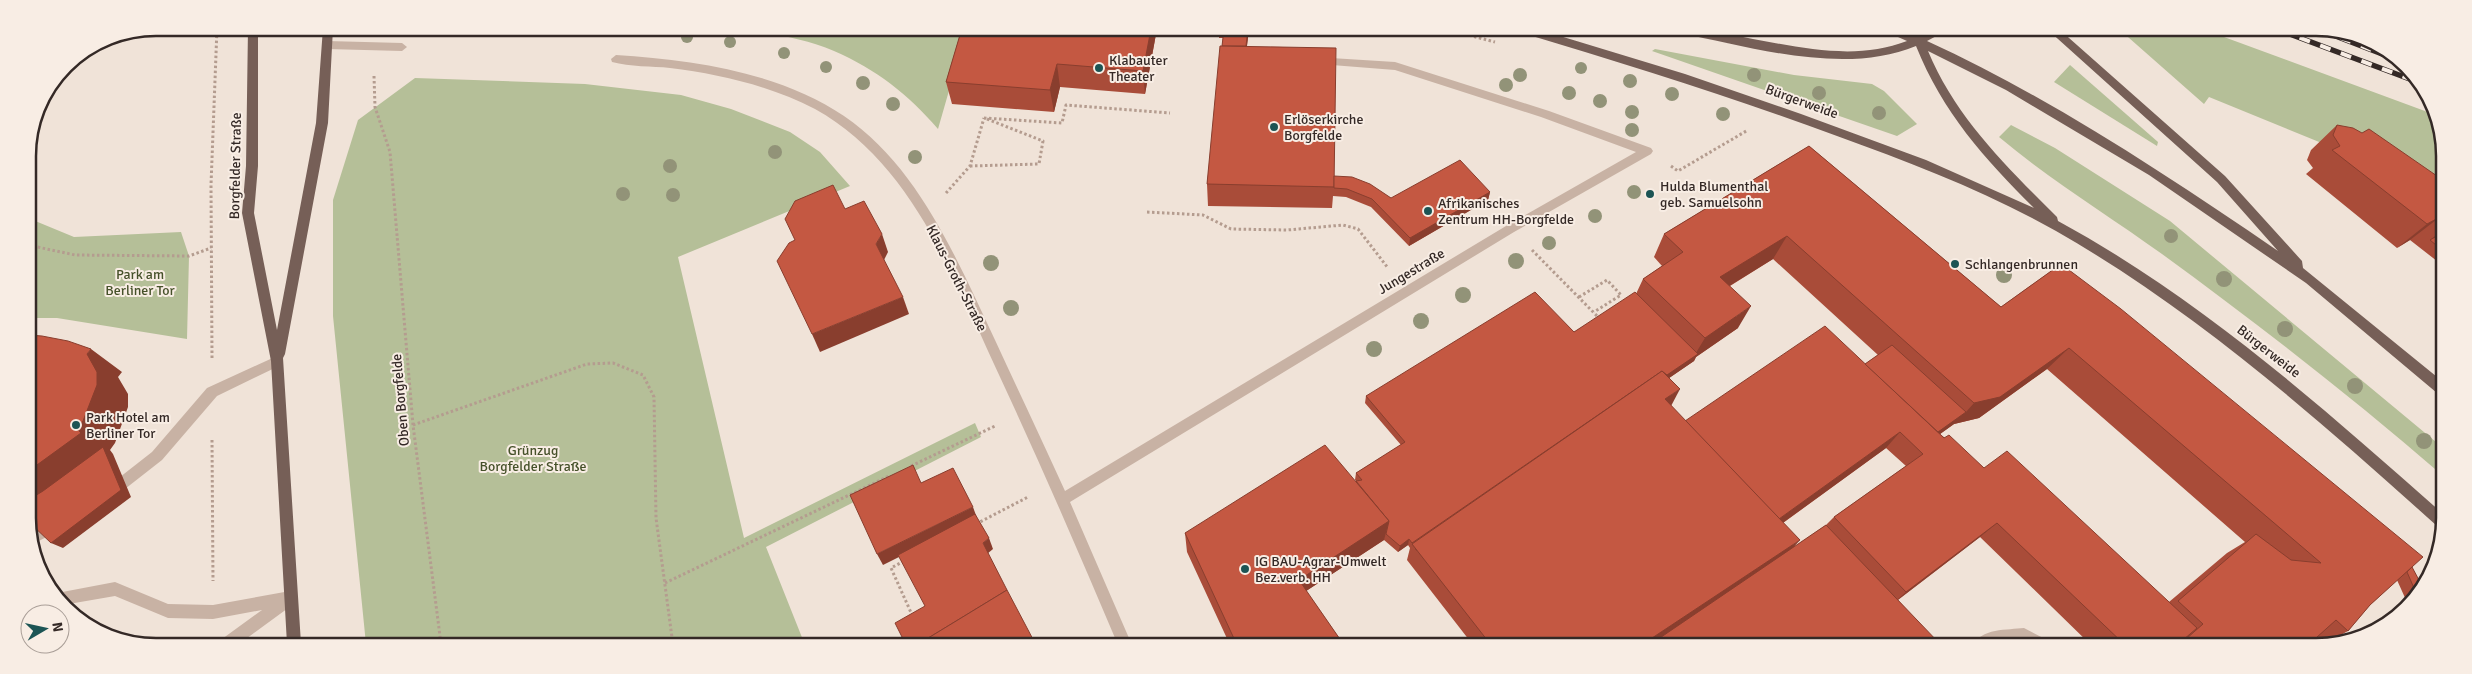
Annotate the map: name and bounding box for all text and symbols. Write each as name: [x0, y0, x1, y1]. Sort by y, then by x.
place label: Klabauter Theater: [1109, 52, 1168, 85]
marker: Klabauter Theater: [1093, 62, 1105, 74]
street label: Bürgerweide: [1763, 80, 1841, 122]
place label: Erlöserkirche Borgfelde: [1284, 111, 1363, 144]
street label: Borgfelder Straße: [226, 112, 245, 220]
marker: Erlöserkirche Borgfelde: [1268, 121, 1280, 133]
place label: Hulda Blumenthal geb. Samuelsohn: [1660, 178, 1768, 211]
marker: Hulda Blumenthal geb. Samuelsohn: [1644, 188, 1656, 200]
place label: Afrikanisches Zentrum HH-Borgfelde: [1438, 195, 1574, 228]
marker: Afrikanisches Zentrum HH-Borgfelde: [1422, 205, 1434, 217]
street label: Klaus-Groth-Straße: [922, 222, 991, 334]
street label: Jungestraße: [1375, 245, 1448, 298]
place label: Schlangenbrunnen: [1965, 256, 2078, 273]
marker: Schlangenbrunnen: [1949, 258, 1961, 270]
park label: Park am Berliner Tor: [105, 266, 176, 299]
street label: Bürgerweide: [2233, 321, 2304, 382]
street label: Oben Borgfelde: [388, 353, 413, 447]
place label: Park Hotel am Berliner Tor: [86, 409, 170, 442]
marker: Park Hotel am Berliner Tor: [70, 419, 82, 431]
park label: Grünzug Borgfelder Straße: [479, 442, 587, 475]
place label: IG BAU-Agrar-Umwelt Bez.verb. HH: [1255, 553, 1386, 586]
marker: IG BAU-Agrar-Umwelt Bez.verb. HH: [1239, 563, 1251, 575]
north arrow: [20, 604, 70, 654]
text: N: [48, 621, 67, 633]

